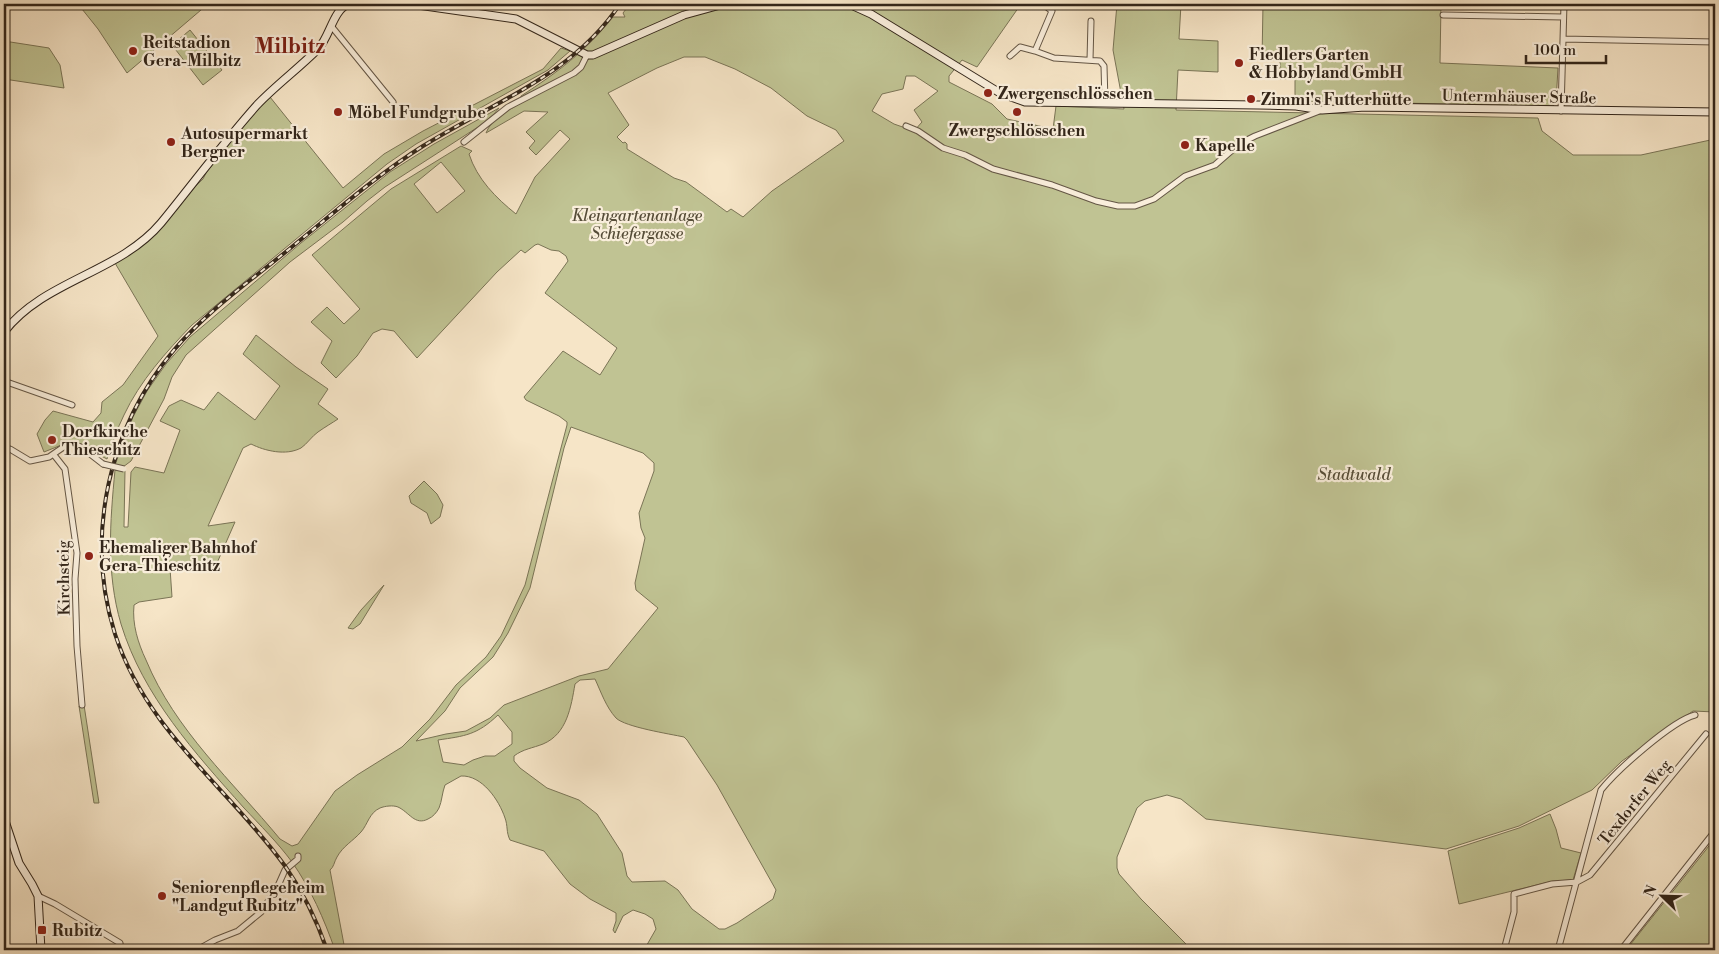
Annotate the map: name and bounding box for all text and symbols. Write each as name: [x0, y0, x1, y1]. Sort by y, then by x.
scale bar: [1526, 32, 1606, 64]
place label: Reitstadion Gera-Milbitz: [143, 33, 241, 71]
district label: Milbitz: [255, 34, 325, 60]
text: 100 m: [1534, 41, 1576, 60]
marker: Reitstadion Gera-Milbitz: [127, 45, 139, 57]
place label: Fiedlers Garten & Hobbyland GmbH: [1249, 45, 1403, 83]
marker: Fiedlers Garten & Hobbyland GmbH: [1233, 57, 1245, 69]
place label: Zwergenschlösschen: [998, 84, 1153, 104]
street label: Untermhäuser Straße: [1441, 86, 1597, 108]
marker: Zwergenschlösschen: [982, 87, 994, 99]
place label: Zimmi's Futterhütte: [1261, 90, 1412, 110]
marker: Zimmi's Futterhütte: [1245, 93, 1257, 105]
place label: Möbel Fundgrube: [348, 103, 486, 123]
marker: Möbel Fundgrube: [332, 106, 344, 118]
marker: Zwergschlösschen: [1011, 106, 1023, 118]
place label: Zwergschlösschen: [949, 121, 1085, 141]
place label: Autosupermarkt Bergner: [180, 124, 308, 162]
marker: Autosupermarkt Bergner: [165, 136, 177, 148]
place label: Kapelle: [1195, 136, 1255, 156]
marker: Kapelle: [1179, 139, 1191, 151]
park label: Kleingartenanlage Schiefergasse: [572, 206, 703, 244]
place label: Dorfkirche Thieschitz: [62, 422, 148, 460]
marker: Dorfkirche Thieschitz: [46, 434, 58, 446]
park label: Stadtwald: [1318, 465, 1391, 485]
place label: Ehemaliger Bahnhof Gera-Thieschitz: [99, 538, 258, 576]
street label: Kirchsteig: [53, 539, 75, 616]
marker: Ehemaliger Bahnhof Gera-Thieschitz: [83, 550, 95, 562]
street label: Texdorfer Weg: [1594, 755, 1676, 850]
north arrow: [1636, 872, 1686, 922]
place label: Seniorenpflegeheim "Landgut Rubitz": [172, 878, 325, 916]
text: N: [1641, 883, 1661, 900]
marker: Seniorenpflegeheim "Landgut Rubitz": [156, 890, 168, 902]
place label: Rubitz: [52, 921, 102, 941]
marker: Rubitz: [36, 924, 48, 936]

